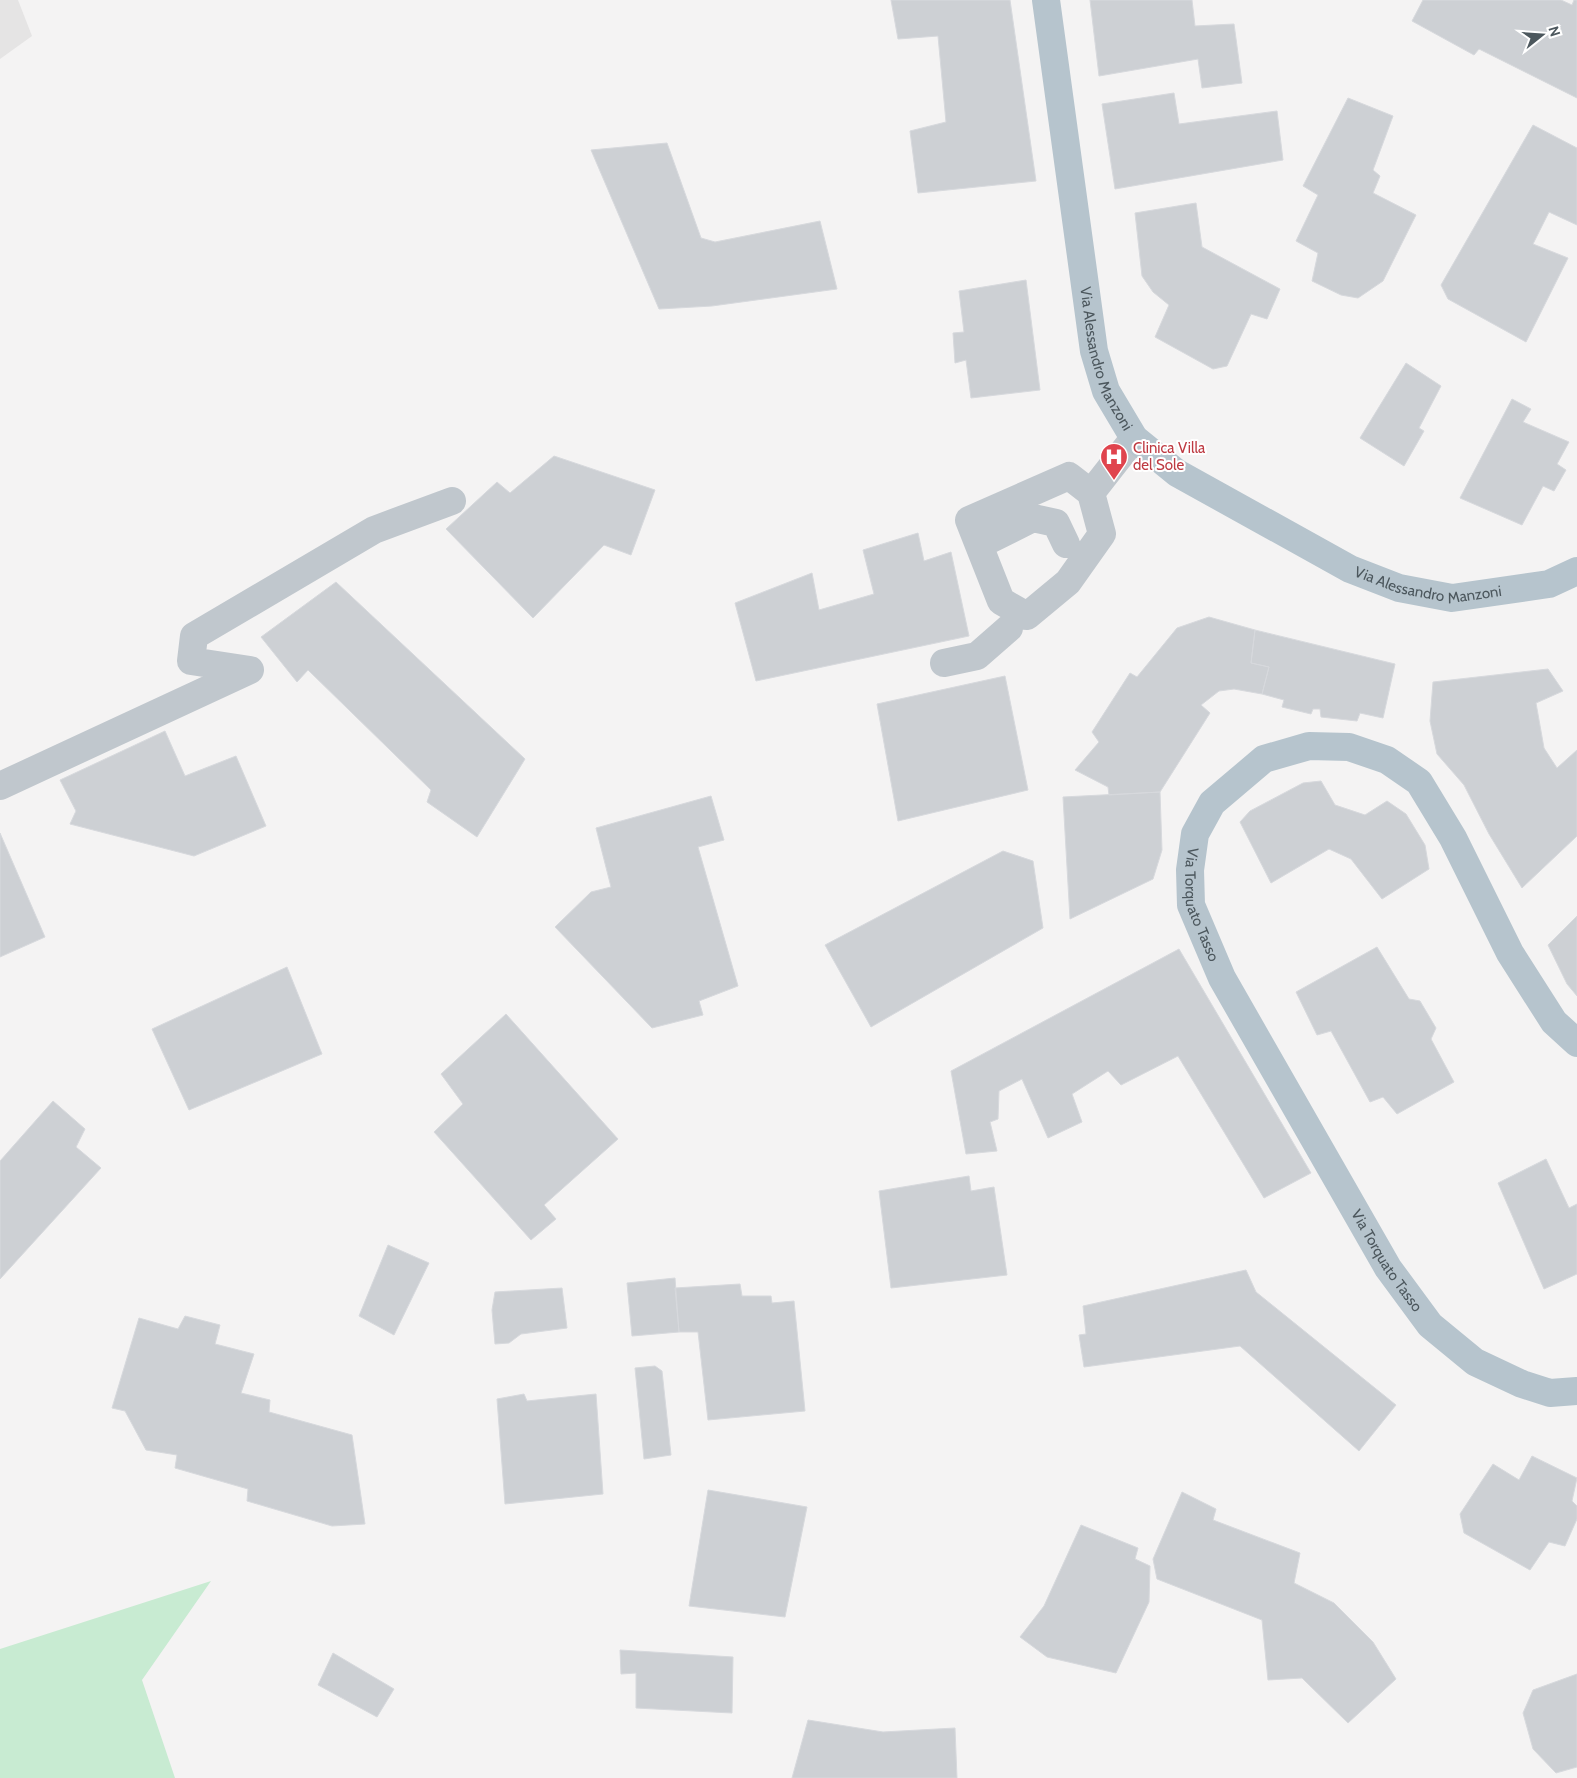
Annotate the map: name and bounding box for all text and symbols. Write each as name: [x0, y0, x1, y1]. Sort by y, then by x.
north arrow: [1517, 10, 1567, 60]
text: N: [1544, 24, 1564, 39]
street label: Via Alessandro Manzoni: [1076, 286, 1136, 434]
place label: Clinica Villa del Sole: [1133, 439, 1206, 474]
hospital icon: Clinica Villa del Sole: [1099, 442, 1129, 481]
street label: Via Alessandro Manzoni: [1352, 563, 1503, 608]
street label: Via Torquato Tasso: [1181, 846, 1223, 964]
street label: Via Torquato Tasso: [1347, 1206, 1426, 1315]

